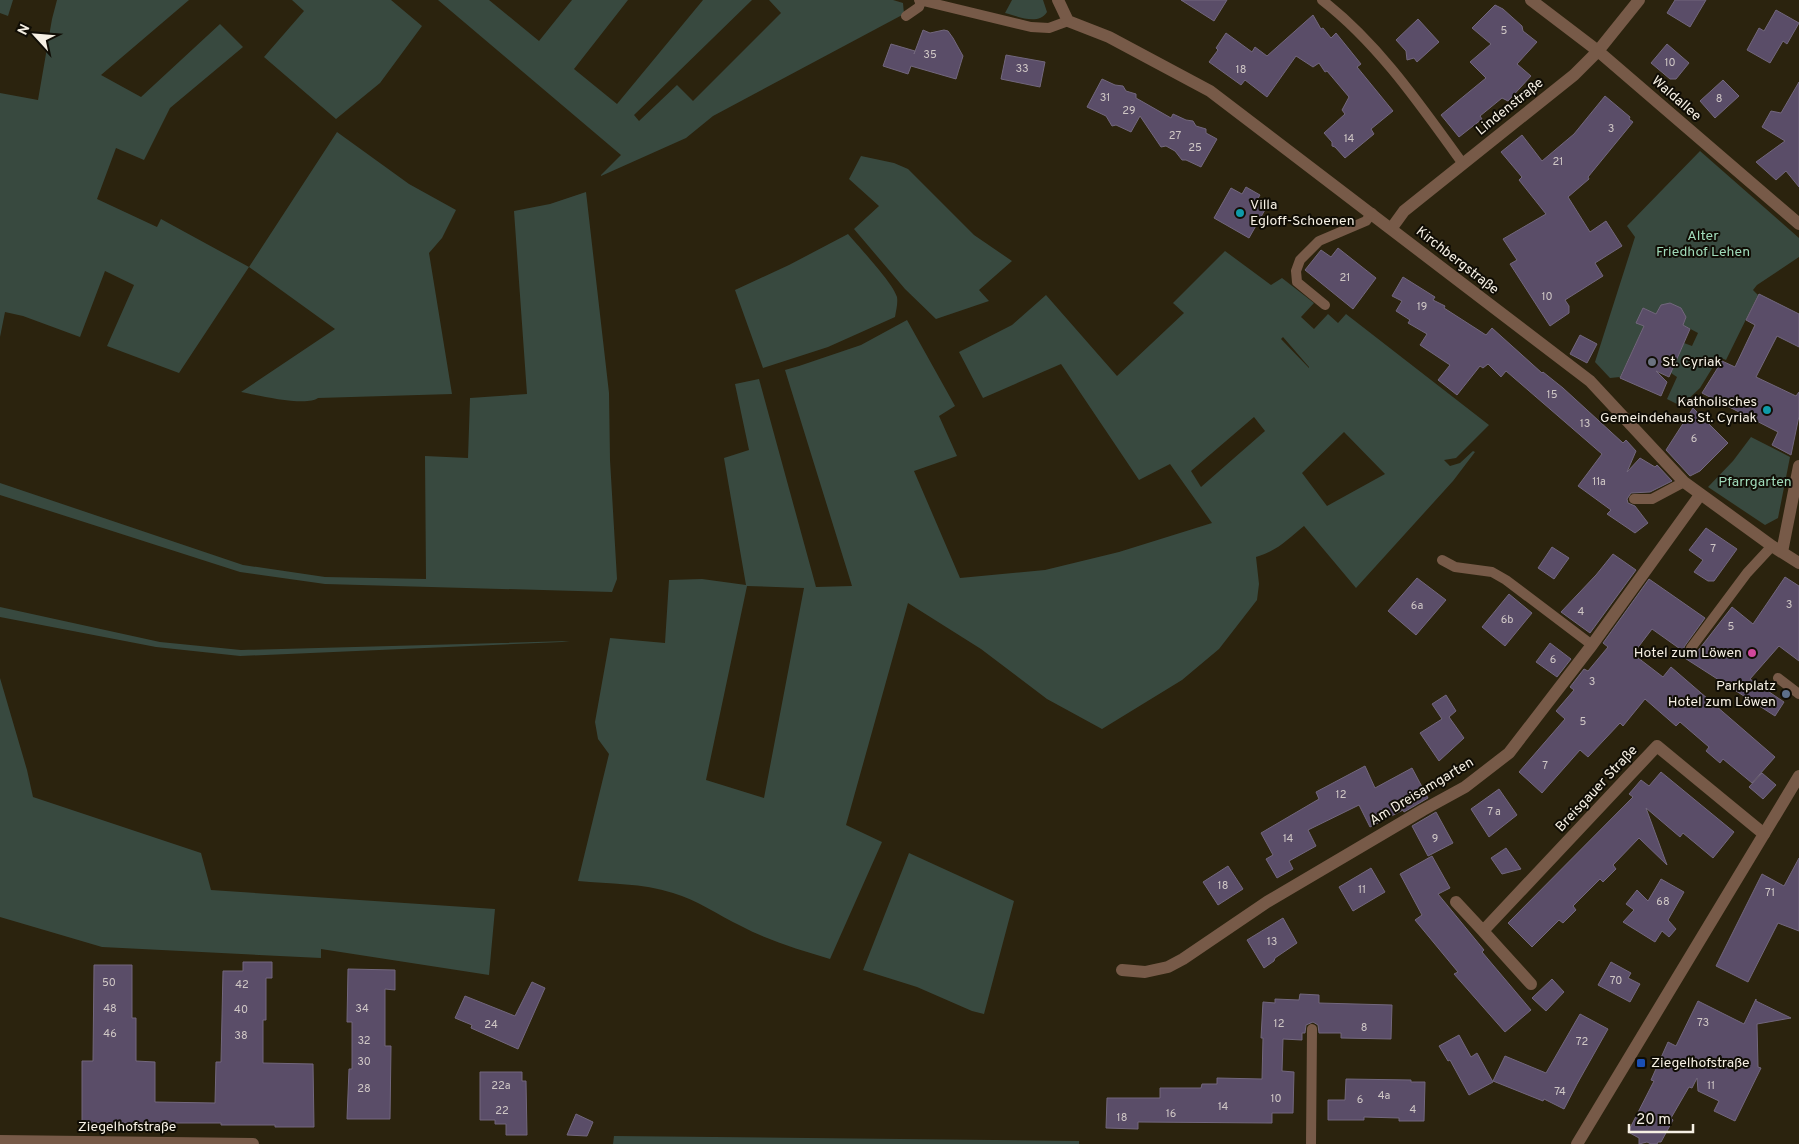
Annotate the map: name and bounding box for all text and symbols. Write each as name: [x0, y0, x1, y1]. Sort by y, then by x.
north arrow: [10, 10, 60, 60]
text: N: [15, 22, 35, 38]
house number: 5: [1501, 24, 1508, 38]
house number: 35: [923, 48, 937, 62]
house number: 10: [1664, 56, 1676, 70]
house number: 33: [1015, 62, 1029, 76]
house number: 18: [1236, 63, 1246, 77]
street label: Waldallee: [1648, 73, 1704, 125]
street label: Lindenstraße: [1473, 75, 1547, 139]
house number: 31: [1100, 91, 1110, 105]
house number: 8: [1716, 92, 1722, 106]
house number: 29: [1122, 104, 1136, 118]
house number: 3: [1608, 122, 1614, 136]
house number: 27: [1169, 129, 1181, 143]
house number: 14: [1344, 132, 1355, 146]
house number: 25: [1188, 141, 1202, 155]
house number: 21: [1553, 155, 1563, 169]
place label: Villa Egloff-Schoenen: [1250, 197, 1355, 230]
marker: Villa Egloff-Schoenen: [1234, 207, 1246, 219]
street label: Kirchbergstraße: [1412, 223, 1502, 299]
park label: Alter Friedhof Lehen: [1656, 228, 1750, 261]
house number: 21: [1340, 271, 1350, 285]
house number: 10: [1541, 290, 1553, 304]
house number: 19: [1417, 300, 1427, 314]
place label: St. Cyriak: [1662, 354, 1722, 371]
marker: St. Cyriak: [1646, 356, 1658, 368]
house number: 15: [1547, 388, 1558, 402]
place label: Katholisches Gemeindehaus St. Cyriak: [1600, 394, 1757, 427]
marker: Katholisches Gemeindehaus St. Cyriak: [1761, 404, 1773, 416]
house number: 13: [1580, 417, 1590, 431]
house number: 6: [1691, 432, 1697, 446]
park label: Pfarrgarten: [1718, 474, 1792, 491]
house number: 11a: [1592, 475, 1606, 489]
house number: 7: [1710, 542, 1716, 556]
house number: 3: [1786, 598, 1792, 612]
house number: 6a: [1411, 599, 1423, 613]
house number: 4: [1578, 605, 1585, 619]
house number: 6b: [1501, 613, 1513, 627]
house number: 5: [1728, 620, 1735, 634]
place label: Hotel zum Löwen: [1634, 645, 1742, 662]
marker: Hotel zum Löwen: [1746, 647, 1758, 659]
house number: 6: [1550, 653, 1556, 667]
house number: 3: [1589, 675, 1595, 689]
place label: Parkplatz Hotel zum Löwen: [1668, 678, 1776, 711]
marker: Parkplatz Hotel zum Löwen: [1780, 688, 1792, 700]
house number: 5: [1580, 715, 1587, 729]
street label: Breisgauer Straße: [1553, 742, 1641, 836]
street label: Am Dreisamgarten: [1367, 754, 1477, 830]
house number: 7: [1542, 759, 1548, 773]
house number: 12: [1336, 788, 1346, 802]
house number: 7 a: [1487, 805, 1501, 819]
house number: 14: [1283, 832, 1294, 846]
house number: 9: [1432, 832, 1438, 846]
house number: 18: [1218, 879, 1228, 893]
house number: 11: [1358, 883, 1366, 897]
house number: 71: [1765, 886, 1775, 900]
house number: 68: [1656, 895, 1670, 909]
house number: 13: [1267, 935, 1277, 949]
house number: 70: [1610, 974, 1622, 988]
house number: 50: [102, 976, 116, 990]
house number: 42: [235, 978, 249, 992]
house number: 48: [103, 1002, 117, 1016]
house number: 34: [355, 1002, 369, 1016]
house number: 40: [234, 1003, 248, 1017]
house number: 73: [1697, 1016, 1709, 1030]
house number: 12: [1274, 1017, 1284, 1031]
house number: 24: [484, 1018, 498, 1032]
house number: 8: [1361, 1021, 1367, 1035]
house number: 46: [103, 1027, 117, 1041]
house number: 38: [234, 1029, 248, 1043]
house number: 32: [357, 1034, 371, 1048]
house number: 72: [1576, 1035, 1588, 1049]
house number: 30: [357, 1055, 371, 1069]
place label: Ziegelhofstraße: [1651, 1055, 1750, 1072]
marker: Ziegelhofstraße: [1635, 1057, 1647, 1069]
house number: 22a: [491, 1079, 511, 1093]
house number: 11: [1707, 1079, 1715, 1093]
house number: 28: [357, 1082, 371, 1096]
house number: 74: [1554, 1085, 1566, 1099]
house number: 4a: [1378, 1089, 1391, 1103]
house number: 10: [1270, 1092, 1282, 1106]
house number: 6: [1357, 1093, 1363, 1107]
house number: 14: [1218, 1100, 1229, 1114]
scale bar: [1629, 1102, 1693, 1134]
house number: 4: [1410, 1103, 1417, 1117]
house number: 22: [495, 1104, 509, 1118]
house number: 16: [1166, 1107, 1176, 1121]
house number: 18: [1117, 1111, 1127, 1125]
text: 20 m: [1636, 1111, 1671, 1130]
street label: Ziegelhofstraße: [78, 1119, 176, 1136]

